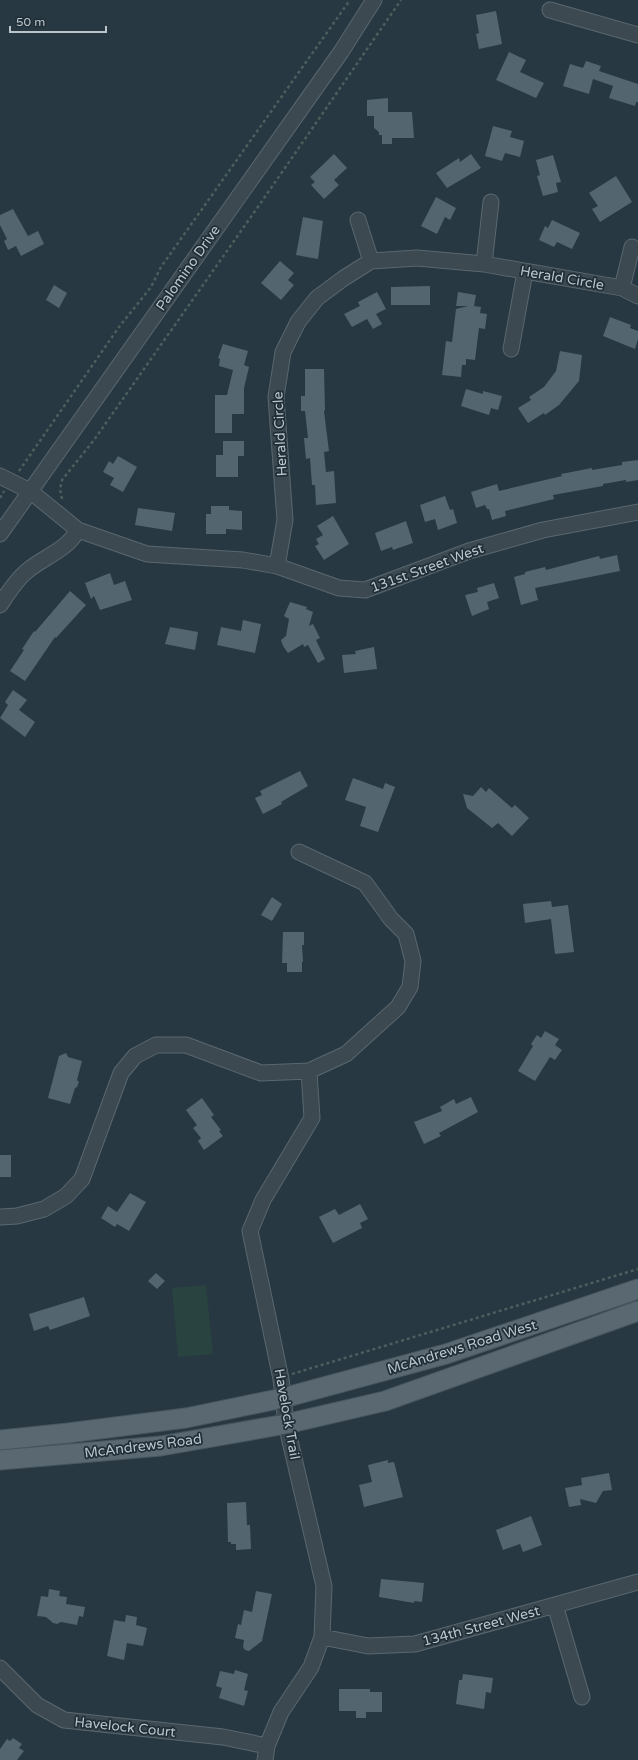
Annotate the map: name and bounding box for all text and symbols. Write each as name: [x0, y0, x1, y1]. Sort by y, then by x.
scale bar: [10, 8, 106, 34]
text: 50 m: [16, 15, 45, 29]
street label: Palomino Drive: [152, 222, 224, 314]
street label: Herald Circle: [519, 262, 605, 294]
street label: Herald Circle: [269, 391, 291, 477]
street label: 131st Street West: [368, 539, 486, 596]
street label: McAndrews Road West: [385, 1316, 539, 1378]
street label: Havelock Trail: [271, 1367, 303, 1461]
street label: McAndrews Road: [83, 1430, 203, 1462]
street label: 134th Street West: [420, 1602, 542, 1650]
street label: Havelock Court: [74, 1713, 177, 1741]

